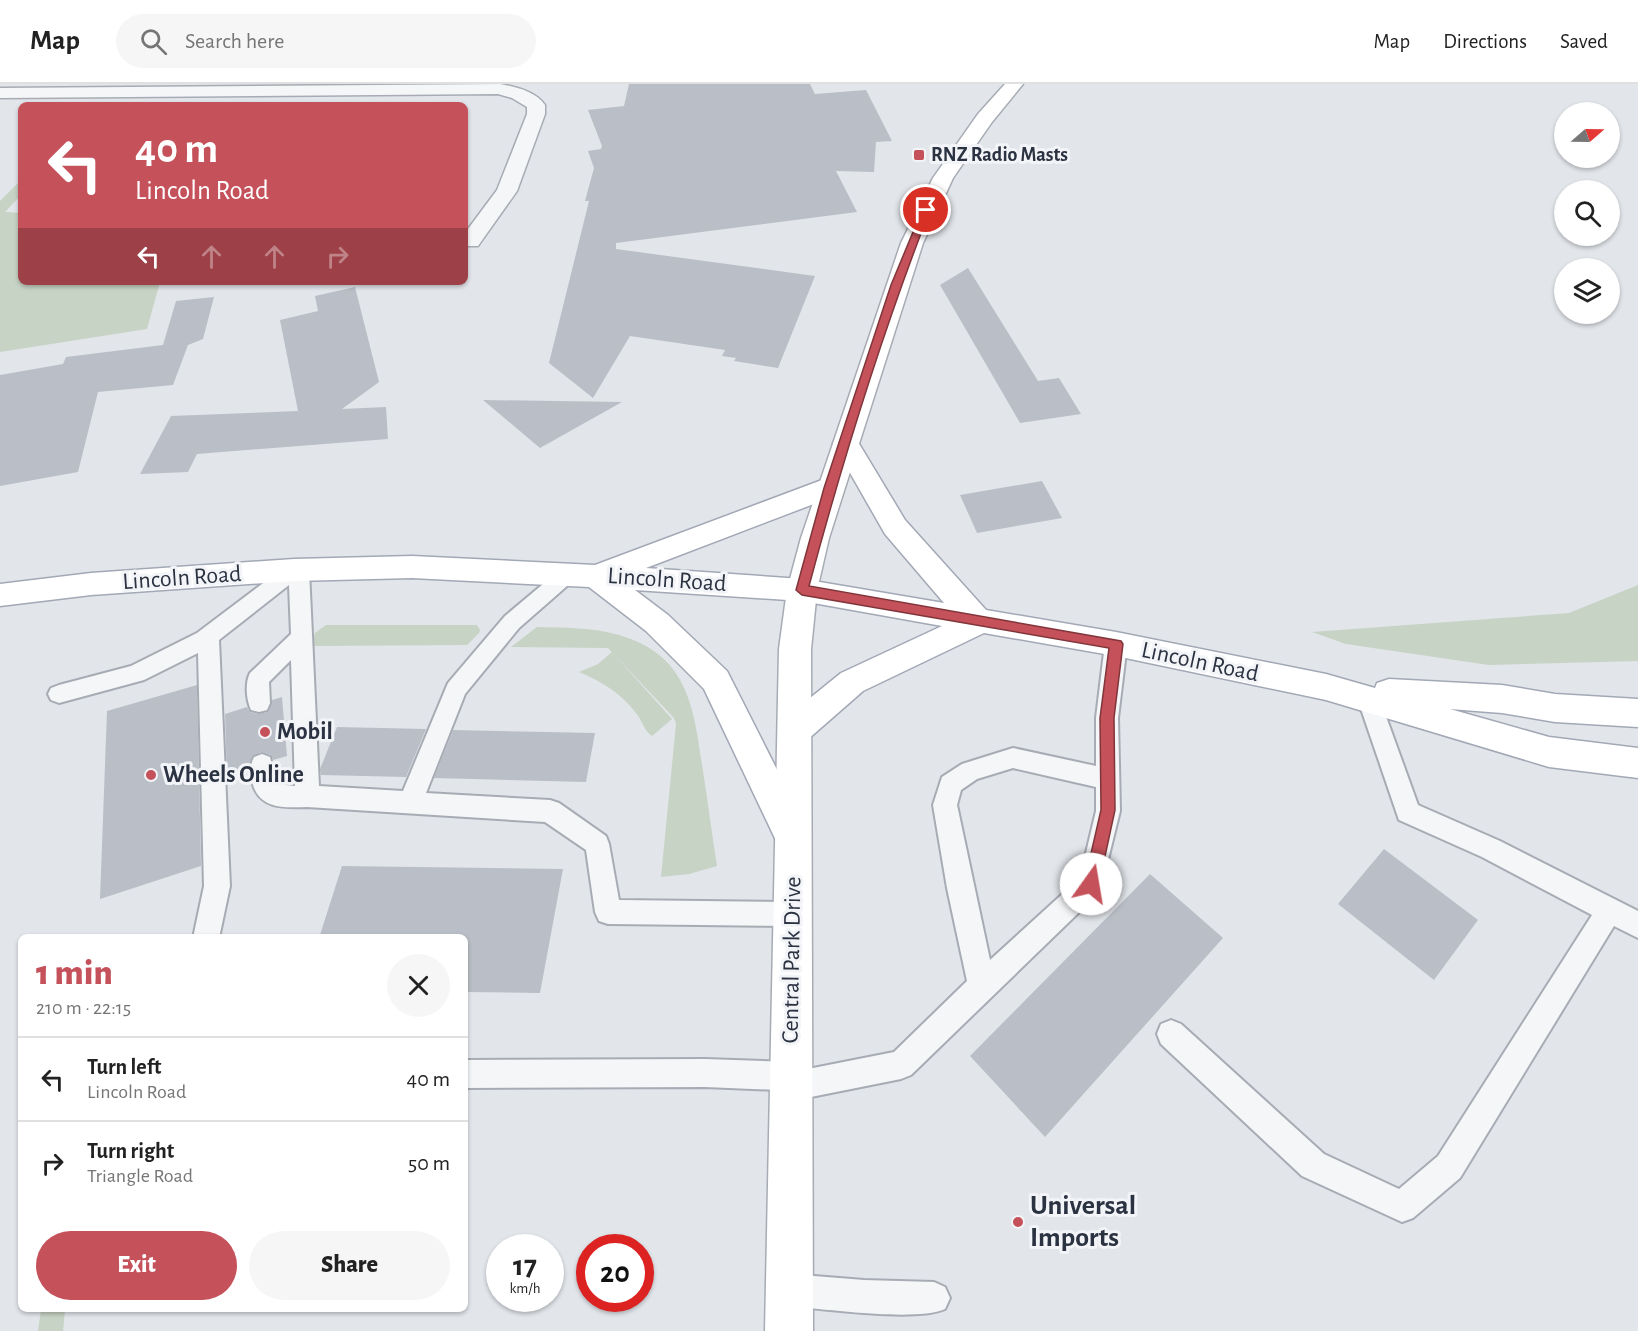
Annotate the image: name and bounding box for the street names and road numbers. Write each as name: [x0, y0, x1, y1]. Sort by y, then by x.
street label: Lincoln Road: [122, 562, 242, 594]
street label: Lincoln Road: [607, 564, 727, 596]
street label: Lincoln Road: [1139, 638, 1261, 686]
street label: Central Park Drive: [779, 876, 805, 1044]

